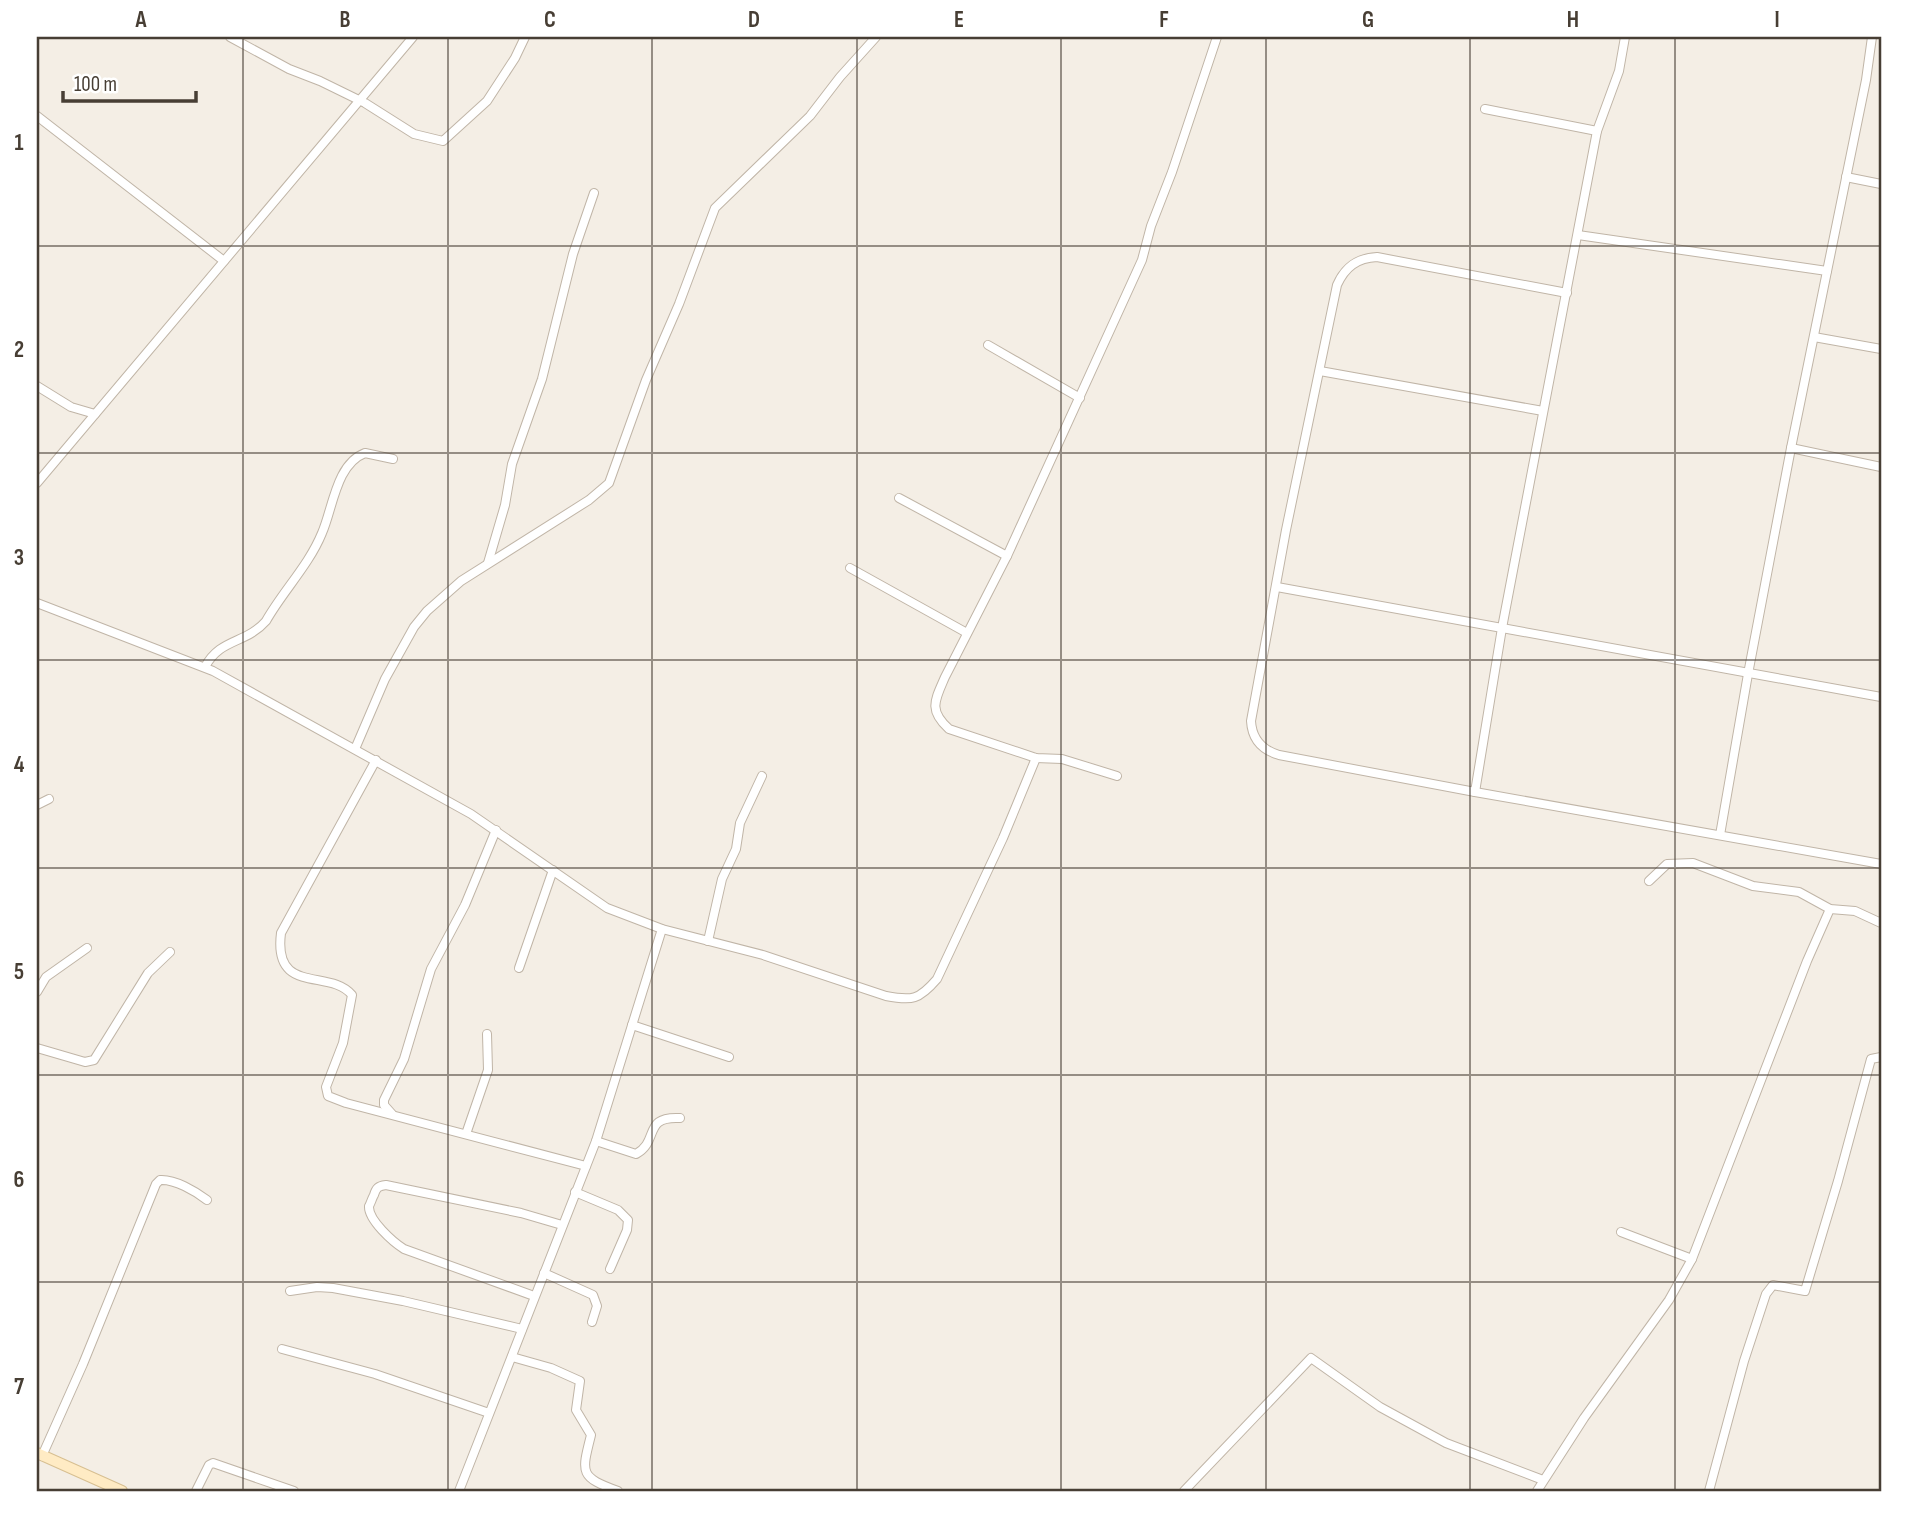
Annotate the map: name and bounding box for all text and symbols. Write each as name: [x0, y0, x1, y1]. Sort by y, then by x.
text: A: [135, 6, 148, 34]
text: B: [340, 6, 351, 34]
text: C: [544, 6, 556, 34]
text: D: [748, 6, 760, 34]
text: E: [954, 6, 964, 34]
text: F: [1159, 6, 1169, 34]
text: G: [1362, 6, 1374, 34]
text: H: [1567, 6, 1579, 34]
text: I: [1774, 6, 1780, 34]
scale bar: [63, 60, 196, 104]
text: 100 m: [74, 72, 117, 97]
text: 1: [14, 129, 24, 157]
text: 2: [14, 336, 24, 364]
text: 3: [14, 544, 24, 572]
text: 4: [14, 751, 25, 779]
text: 5: [14, 958, 24, 986]
text: 6: [14, 1166, 24, 1194]
text: 7: [14, 1373, 24, 1401]

